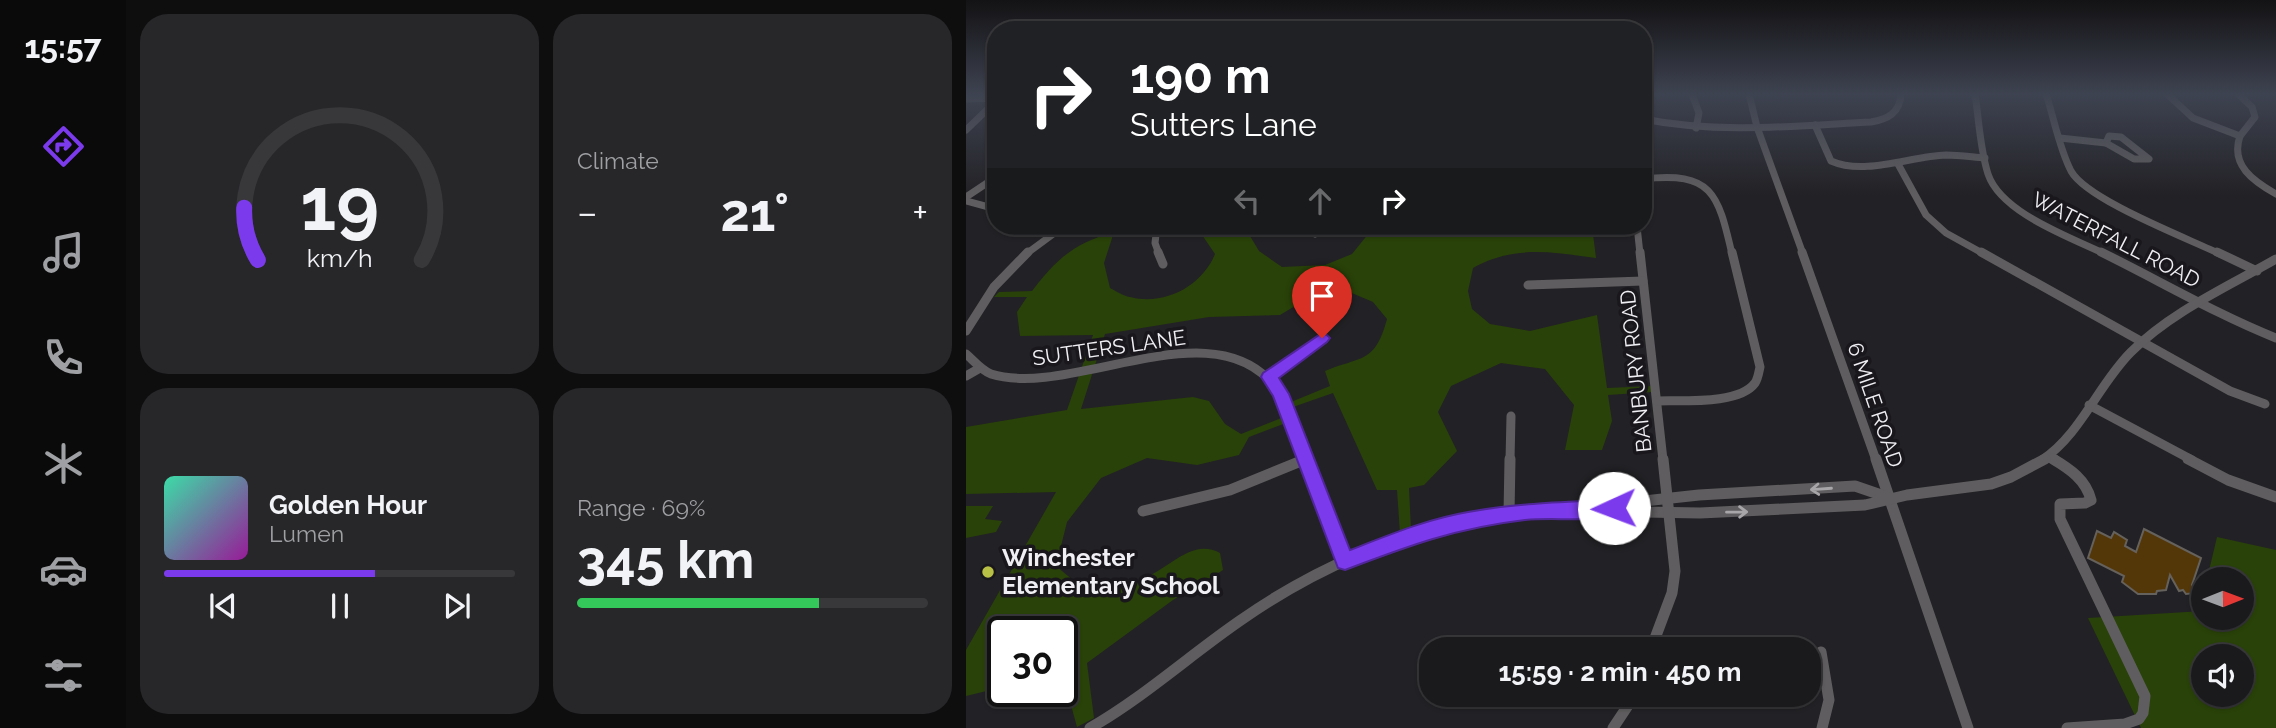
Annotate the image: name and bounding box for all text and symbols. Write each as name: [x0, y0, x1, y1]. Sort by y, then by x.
text: 15:57: [24, 28, 102, 65]
text: 190 m: [1130, 47, 1271, 104]
icon: right: [1015, 49, 1106, 140]
text: Sutters Lane: [1130, 106, 1317, 143]
icon: directions: [39, 122, 88, 171]
text: Climate: [577, 147, 659, 174]
text: 19: [300, 162, 379, 247]
text: 21°: [721, 182, 789, 243]
icon: left: [1228, 182, 1266, 220]
icon: ahead: [1301, 182, 1339, 220]
icon: right: [1374, 182, 1412, 220]
street label: WATERFALL ROAD: [2028, 186, 2205, 293]
text: −: [577, 190, 597, 235]
text: +: [912, 190, 928, 235]
icon: music: [39, 228, 88, 277]
text: km/h: [307, 243, 372, 273]
pin: [1292, 266, 1352, 338]
icon: arrive: [1303, 277, 1341, 315]
street label: BANBURY ROAD: [1615, 288, 1656, 454]
street label: SUTTERS LANE: [1031, 324, 1187, 371]
icon: phone: [39, 333, 88, 382]
street label: 6 MILE ROAD: [1842, 339, 1908, 470]
icon: climate: [39, 439, 88, 488]
position arrow: [1577, 471, 1651, 545]
one-way arrow: [1810, 482, 1833, 495]
text: Golden Hour: [269, 490, 427, 520]
text: Range · 69%: [577, 494, 705, 521]
one-way arrow: [1726, 506, 1749, 519]
text: Lumen: [269, 520, 344, 547]
text: 345 km: [577, 529, 754, 590]
place label: Winchester Elementary School: [1002, 543, 1220, 600]
icon: car: [39, 545, 88, 594]
marker: Winchester Elementary School: [980, 564, 996, 580]
north arrow: [2191, 567, 2254, 630]
map controls: [2191, 567, 2254, 707]
icon: previous: [204, 587, 242, 625]
icon: pause: [321, 587, 359, 625]
icon: next: [438, 587, 476, 625]
speed limit sign: 30: [987, 616, 1078, 707]
button: sound: [2191, 644, 2254, 707]
icon: filters: [39, 651, 88, 700]
text: 15:59 · 2 min · 450 m: [1498, 657, 1742, 687]

